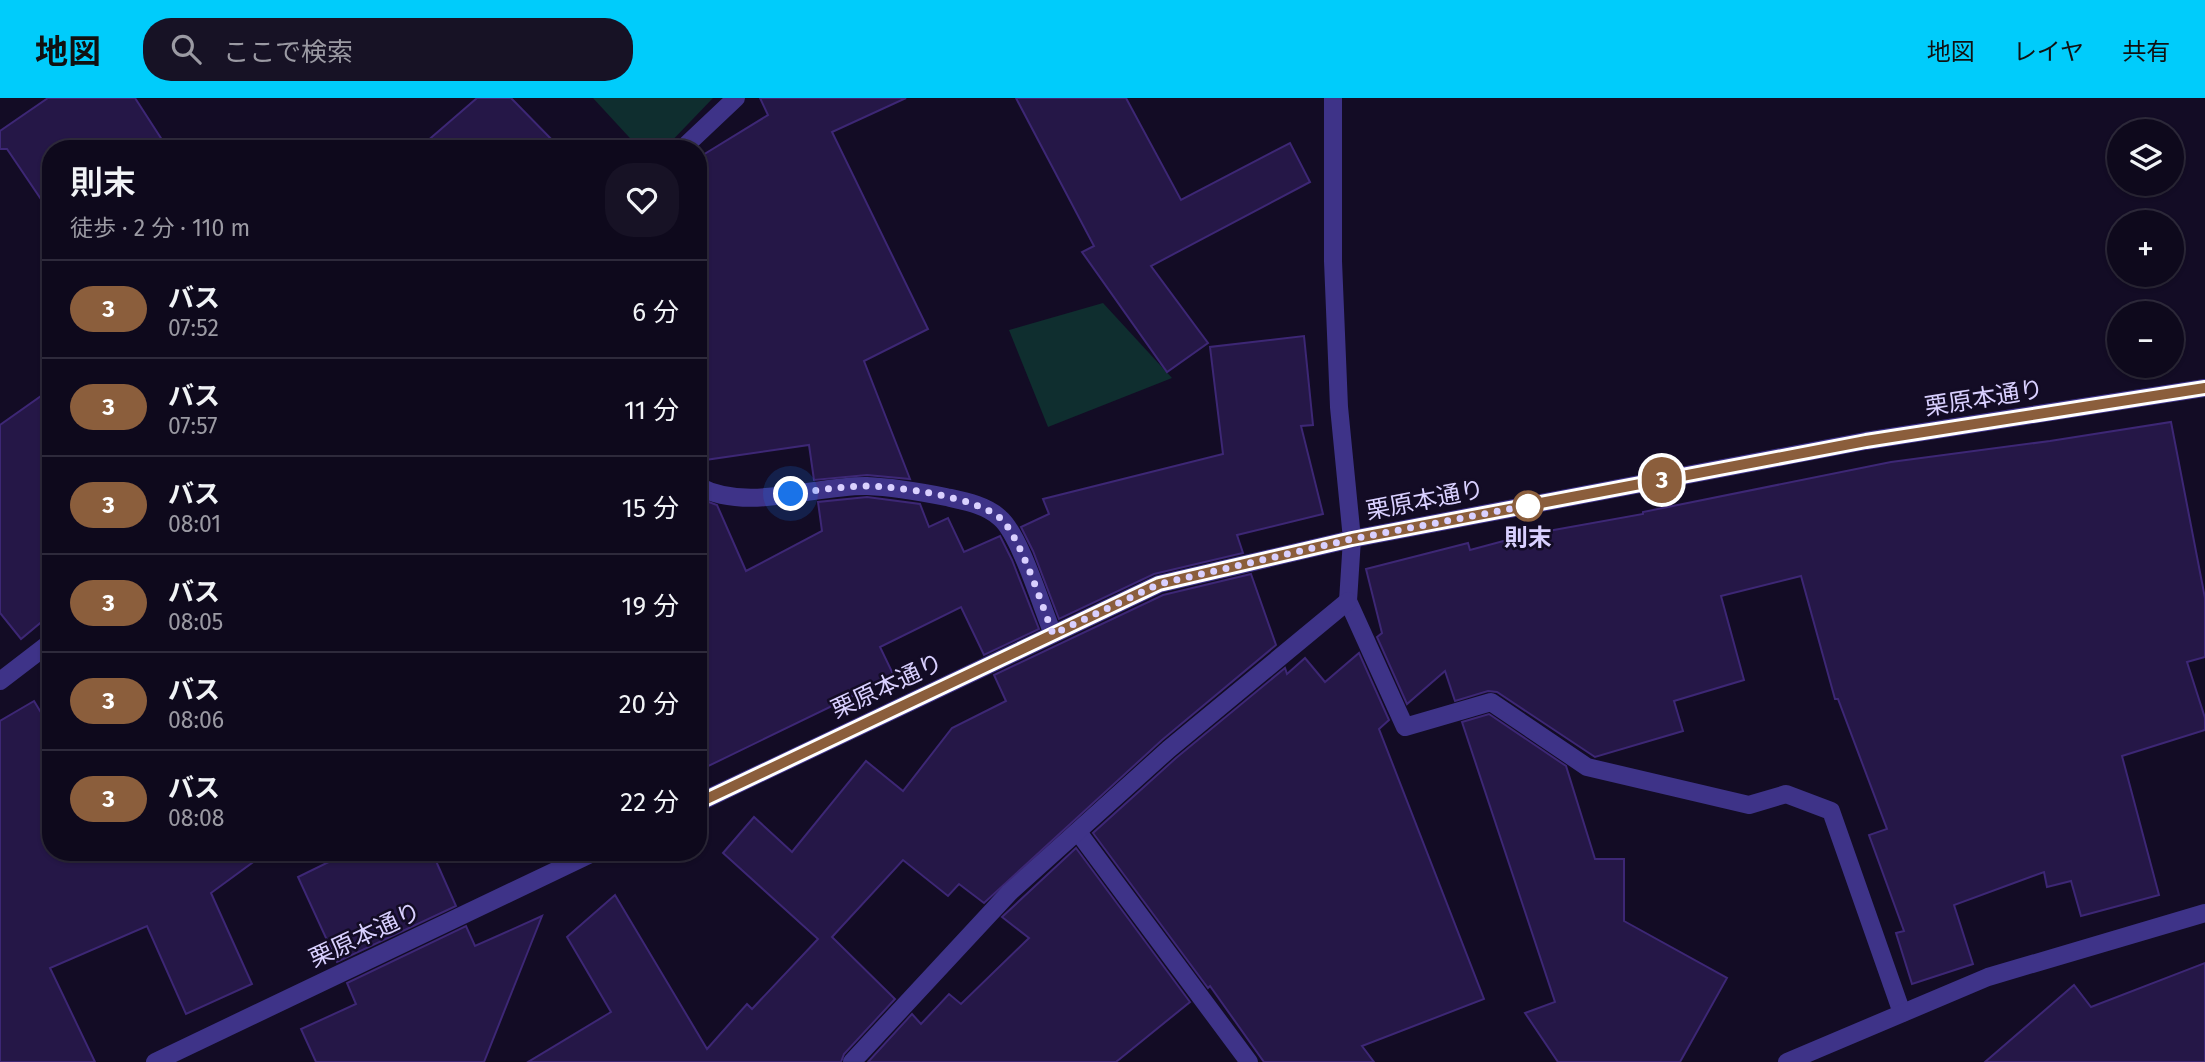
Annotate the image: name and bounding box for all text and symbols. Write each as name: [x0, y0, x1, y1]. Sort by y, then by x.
search box: [143, 18, 633, 81]
icon: search: [167, 30, 205, 68]
text: 地図: [35, 32, 101, 72]
text: ここで検索: [223, 37, 353, 68]
text: 地図: [1927, 38, 1975, 66]
text: レイヤ: [2013, 38, 2084, 66]
text: 共有: [2122, 38, 2170, 66]
map controls: [2107, 119, 2184, 378]
button: layers: [2107, 119, 2184, 196]
text: 則末: [70, 163, 136, 203]
button: heart: [605, 163, 679, 237]
button: +: [2107, 210, 2184, 287]
text: 徒歩 · 2 分 · 110 m: [70, 214, 250, 242]
text: バス: [168, 283, 220, 314]
text: 3: [102, 295, 115, 323]
text: 6 分: [632, 297, 679, 328]
button: −: [2107, 301, 2184, 378]
text: 07:52: [168, 314, 219, 342]
street label: 栗原本通り: [1923, 375, 2045, 421]
text: バス: [168, 381, 220, 412]
text: 3: [102, 393, 115, 421]
text: 11 分: [624, 395, 679, 426]
text: 07:57: [168, 412, 217, 440]
line badge: 3: [1639, 457, 1685, 503]
text: 3: [1656, 466, 1668, 494]
street label: 栗原本通り: [1363, 475, 1487, 525]
your location: [773, 476, 808, 511]
text: バス: [168, 479, 220, 510]
text: 3: [102, 491, 115, 519]
marker: 則末: [1513, 491, 1543, 521]
text: 15 分: [622, 493, 679, 524]
text: 08:01: [168, 510, 221, 538]
place label: 則末: [1504, 524, 1552, 552]
text: バス: [168, 577, 220, 608]
text: 3: [102, 589, 115, 617]
text: 19 分: [621, 591, 679, 622]
text: 08:05: [168, 608, 223, 636]
street label: 栗原本通り: [827, 648, 947, 724]
text: バス: [168, 675, 220, 706]
text: 3: [102, 687, 115, 715]
text: 20 分: [619, 689, 679, 720]
text: 08:06: [168, 706, 224, 734]
text: バス: [168, 773, 220, 804]
text: 3: [102, 785, 115, 813]
text: 22 分: [620, 787, 679, 818]
text: 08:08: [168, 804, 225, 832]
street label: 栗原本通り: [305, 897, 425, 973]

